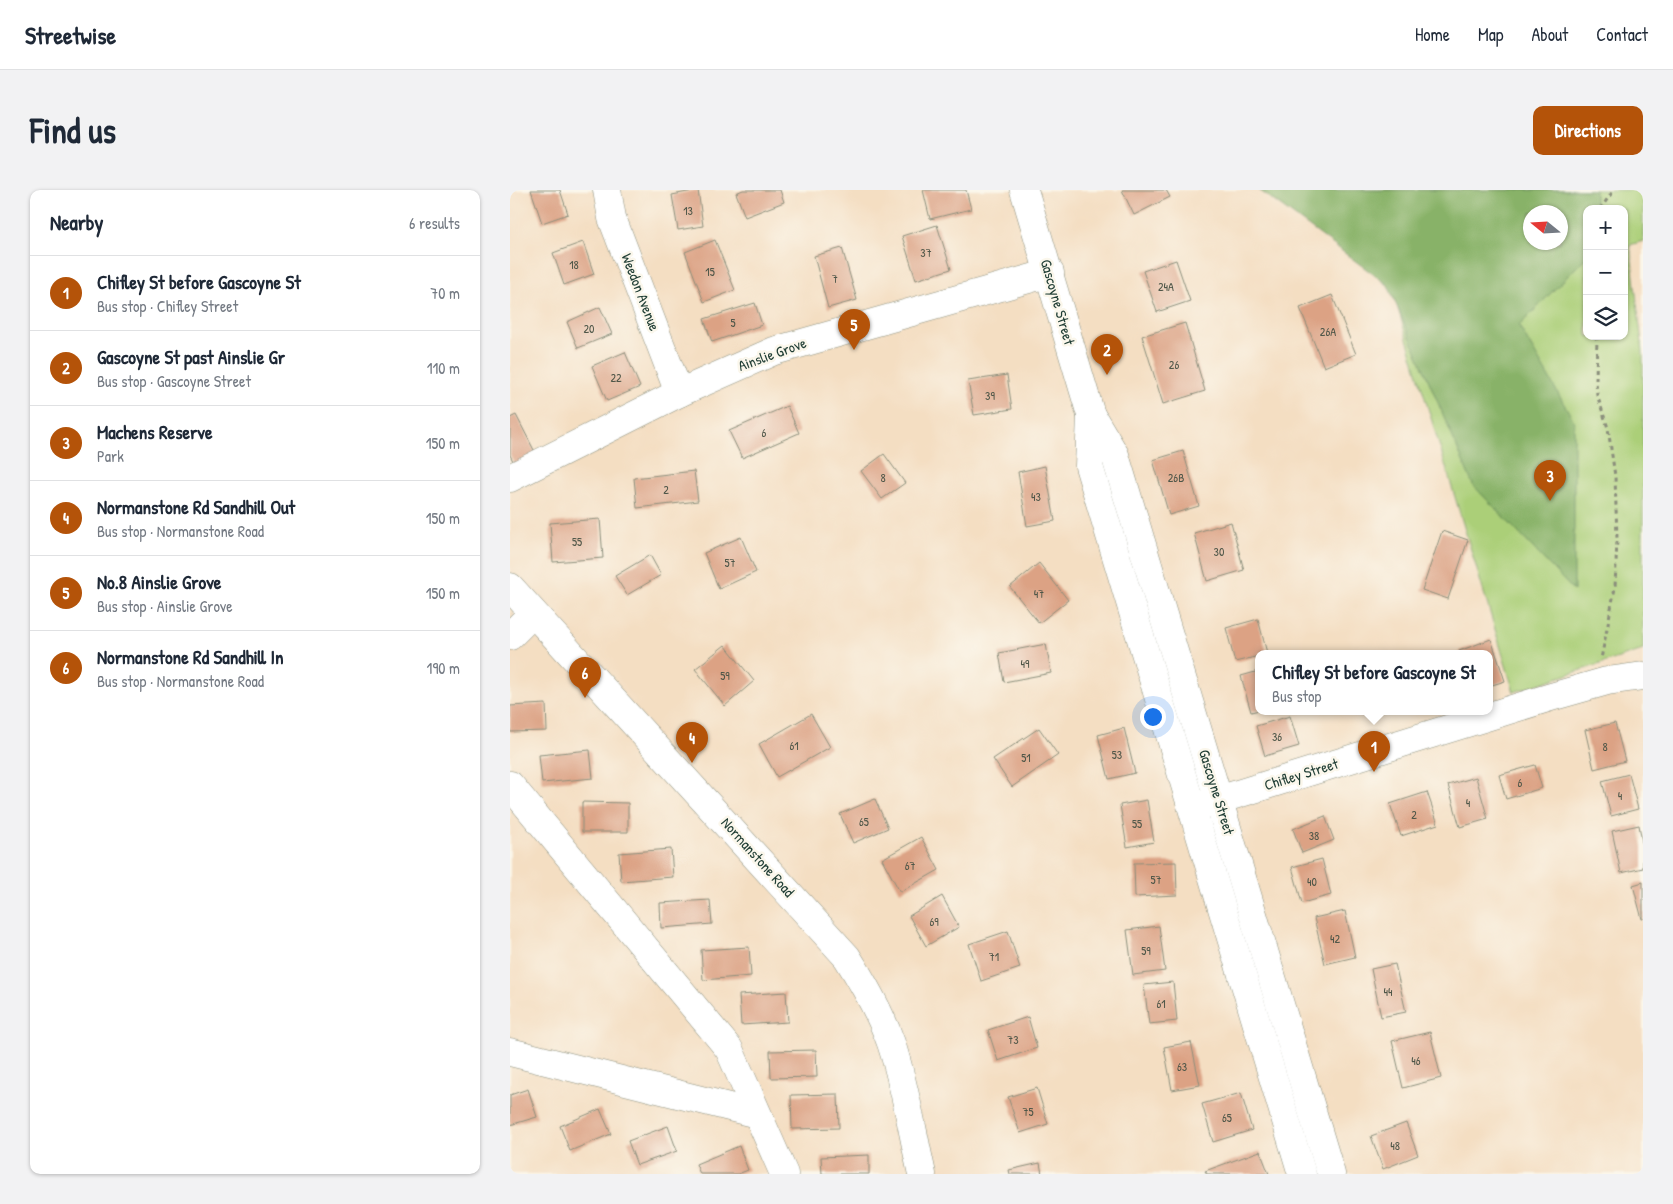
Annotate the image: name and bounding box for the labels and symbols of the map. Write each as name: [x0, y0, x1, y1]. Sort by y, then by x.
house number: 13: [683, 202, 693, 219]
north arrow: [1523, 205, 1568, 250]
house number: 37: [920, 244, 932, 261]
street label: Weedon Avenue: [617, 250, 665, 334]
house number: 18: [569, 256, 579, 273]
street label: Gascoyne Street: [1036, 257, 1080, 348]
house number: 15: [705, 263, 715, 280]
house number: 7: [832, 270, 838, 287]
house number: 24A: [1158, 278, 1174, 295]
pin: 5: [838, 309, 870, 350]
house number: 5: [730, 314, 736, 331]
house number: 20: [584, 320, 595, 337]
house number: 26A: [1320, 323, 1336, 340]
street label: Ainslie Grove: [735, 332, 809, 376]
pin: 2: [1091, 334, 1123, 375]
house number: 26: [1169, 356, 1179, 373]
house number: 22: [610, 369, 622, 386]
house number: 39: [985, 387, 995, 404]
house number: 6: [762, 424, 767, 441]
pin: 3: [1534, 460, 1566, 501]
house number: 8: [880, 469, 886, 486]
house number: 26B: [1168, 469, 1184, 486]
house number: 2: [663, 481, 669, 498]
house number: 43: [1031, 488, 1041, 505]
house number: 55: [572, 533, 582, 550]
house number: 30: [1214, 543, 1224, 560]
house number: 57: [724, 554, 736, 571]
house number: 47: [1034, 585, 1044, 602]
house number: 49: [1021, 655, 1030, 672]
pin: 6: [569, 657, 601, 698]
house number: 59: [720, 667, 730, 684]
your location: [1140, 704, 1166, 730]
pin: 4: [676, 722, 708, 763]
house number: 36: [1272, 728, 1282, 745]
pin: 1: [1358, 731, 1390, 772]
house number: 61: [789, 737, 799, 754]
house number: 8: [1602, 738, 1608, 755]
house number: 53: [1112, 746, 1122, 763]
street label: Gascoyne Street: [1194, 747, 1240, 838]
house number: 51: [1021, 749, 1031, 766]
street label: Chifley Street: [1261, 753, 1341, 795]
house number: 6: [1518, 774, 1523, 791]
house number: 4: [1618, 787, 1623, 804]
house number: 4: [1466, 794, 1471, 811]
house number: 2: [1411, 806, 1417, 823]
street label: Normanstone Road: [717, 813, 799, 901]
house number: 65: [859, 813, 869, 830]
house number: 55: [1132, 815, 1142, 832]
house number: 38: [1309, 827, 1319, 844]
house number: 67: [905, 857, 915, 874]
house number: 57: [1150, 871, 1162, 888]
house number: 40: [1307, 873, 1317, 890]
house number: 69: [929, 913, 939, 930]
house number: 42: [1330, 930, 1340, 947]
house number: 59: [1141, 942, 1151, 959]
house number: 71: [989, 948, 999, 965]
house number: 44: [1383, 983, 1393, 1000]
house number: 61: [1156, 995, 1166, 1012]
house number: 73: [1007, 1031, 1019, 1048]
house number: 46: [1411, 1052, 1421, 1069]
house number: 63: [1177, 1058, 1187, 1075]
house number: 75: [1022, 1103, 1034, 1120]
house number: 65: [1222, 1109, 1232, 1126]
house number: 48: [1390, 1137, 1400, 1154]

